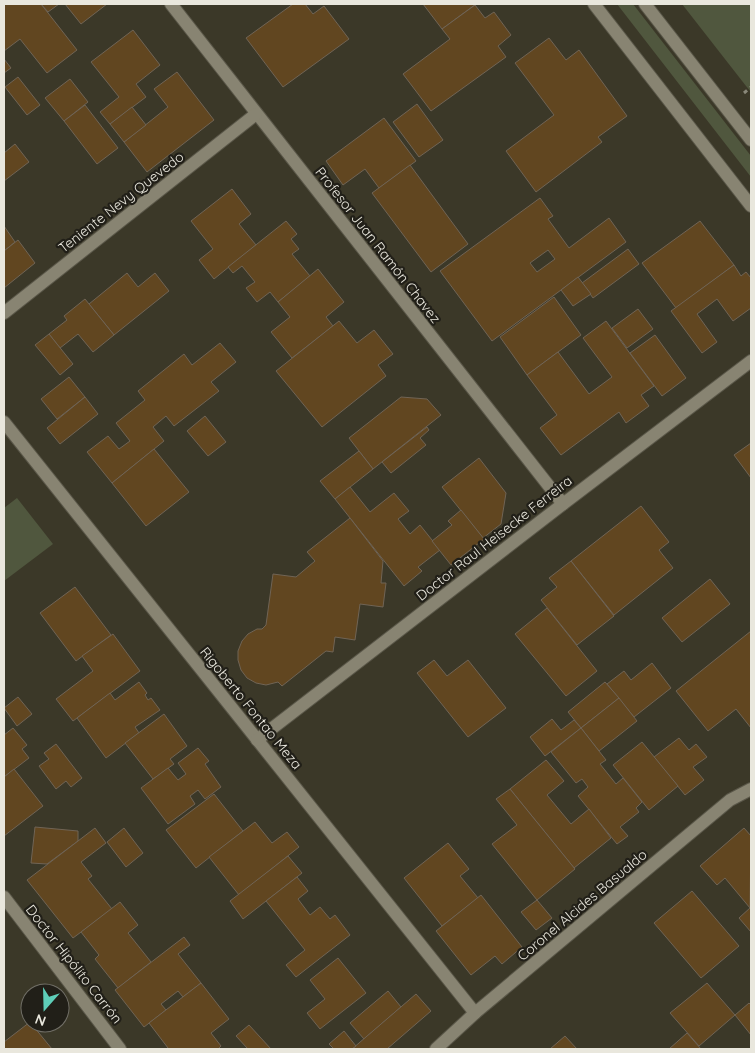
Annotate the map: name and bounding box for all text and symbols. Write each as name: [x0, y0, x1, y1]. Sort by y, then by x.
street label: Teniente Nevy Quevedo: [55, 147, 187, 257]
street label: Profesor Juan Ramón Chavez: [311, 163, 445, 327]
street label: Doctor Raul Heisecke Ferreira: [412, 471, 576, 605]
street label: Rigoberto Fontao Meza: [196, 643, 306, 773]
street label: Coronel Alcides Basualdo: [513, 845, 651, 965]
street label: Doctor Hipólito Carrón: [22, 901, 126, 1027]
north arrow: [20, 983, 70, 1033]
text: N: [33, 1010, 48, 1030]

